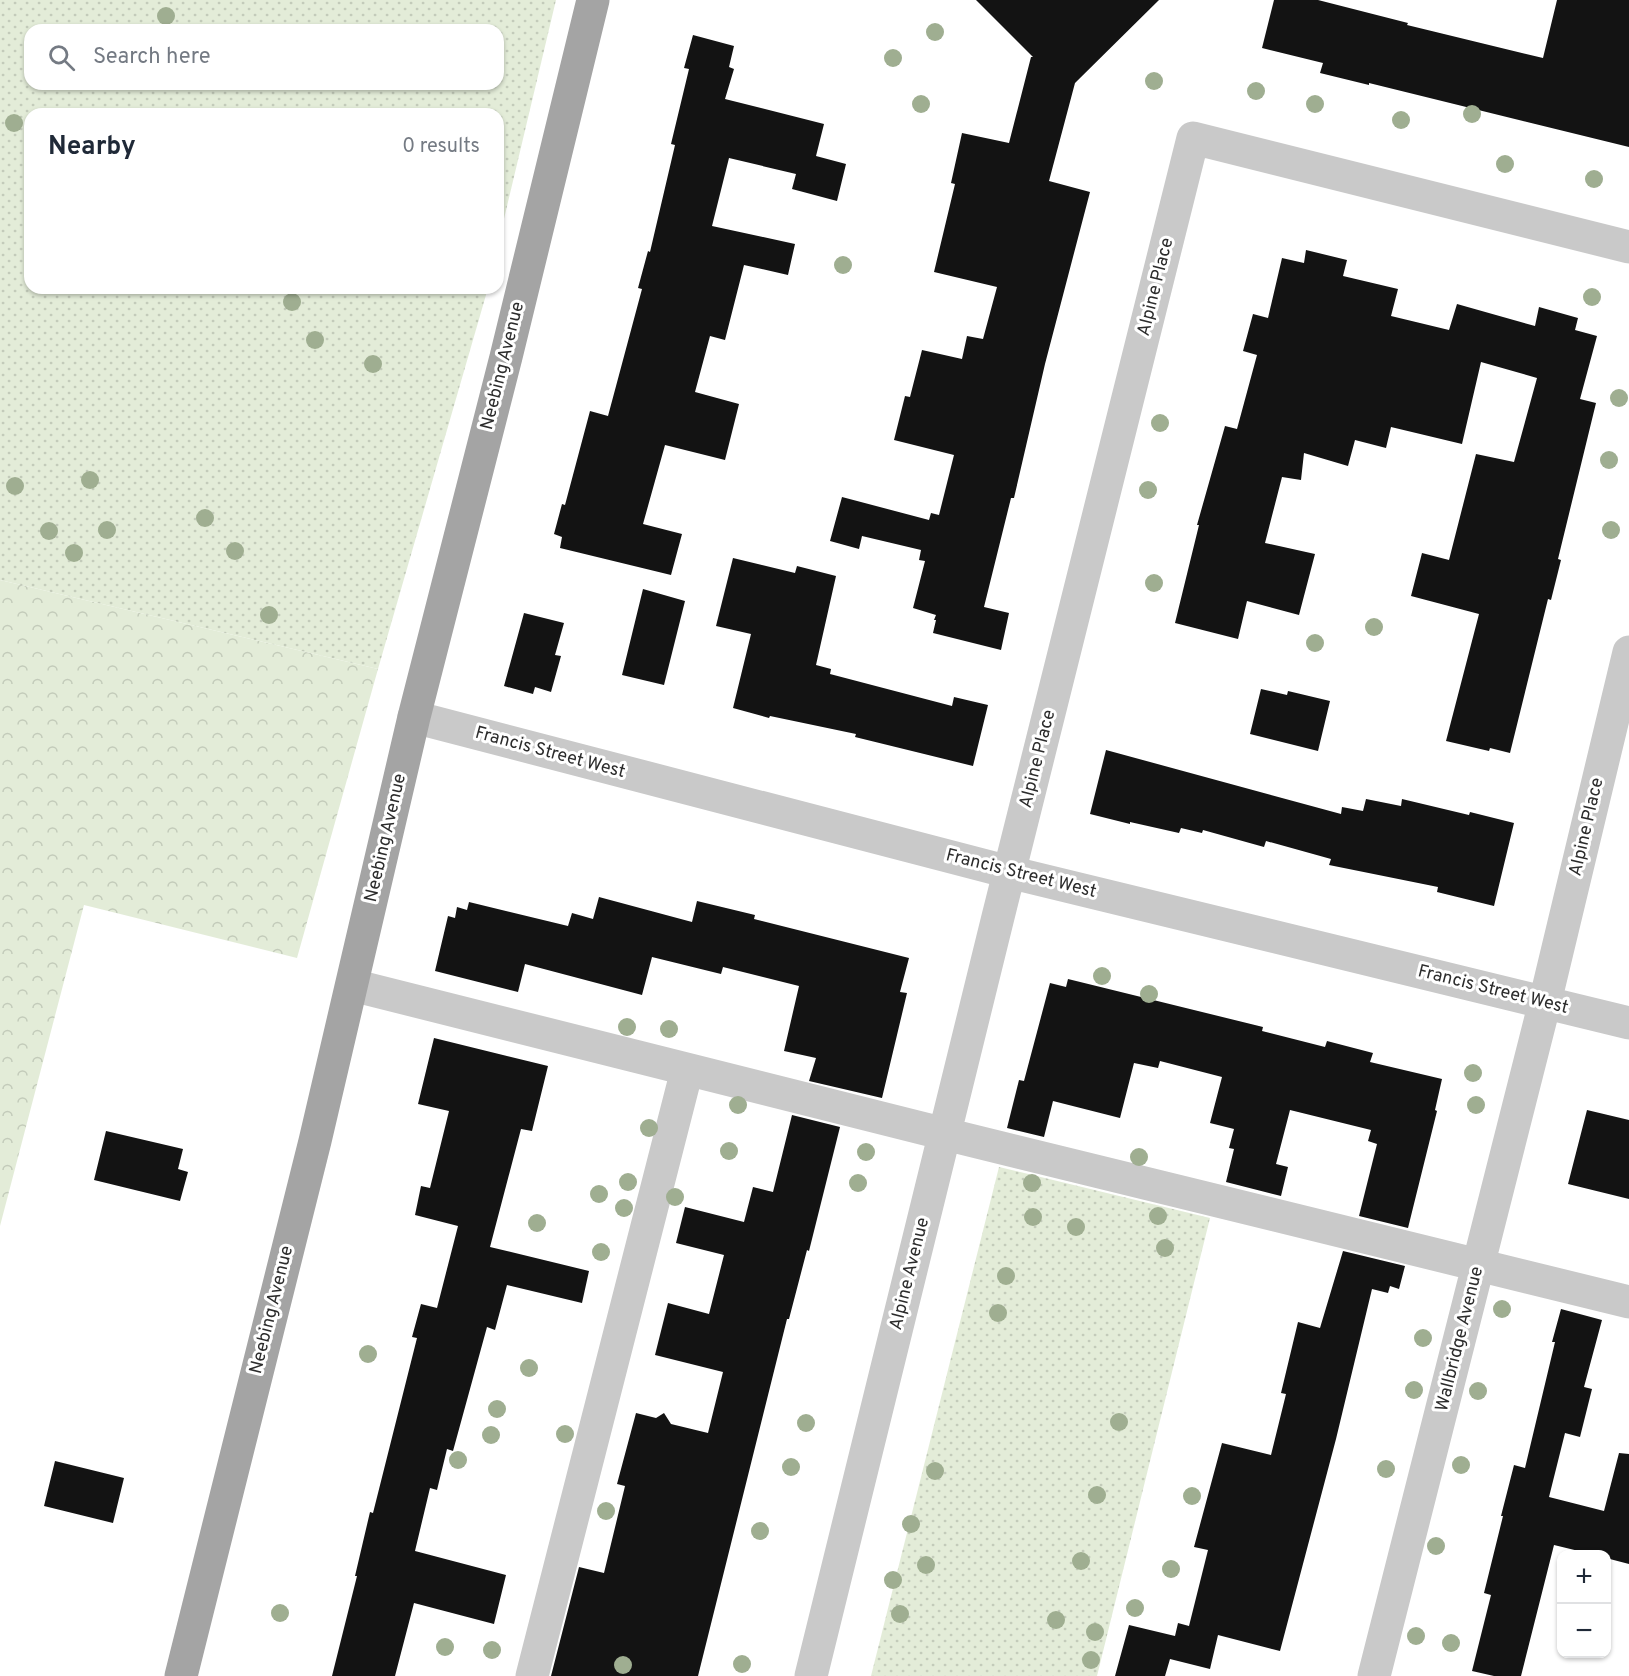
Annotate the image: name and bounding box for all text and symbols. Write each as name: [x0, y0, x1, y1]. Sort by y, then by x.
search box: [24, 24, 504, 90]
icon: search: [45, 41, 78, 74]
text: Search here: [93, 44, 211, 71]
text: Nearby: [48, 131, 136, 164]
text: 0 results: [402, 134, 480, 160]
street label: Alpine Place: [1133, 235, 1179, 339]
street label: Neebing Avenue: [476, 299, 530, 433]
street label: Alpine Place: [1015, 707, 1061, 811]
street label: Francis Street West: [472, 722, 628, 784]
street label: Neebing Avenue: [360, 771, 412, 905]
street label: Alpine Place: [1564, 775, 1610, 879]
street label: Francis Street West: [943, 844, 1099, 904]
street label: Francis Street West: [1415, 960, 1571, 1020]
street label: Alpine Avenue: [885, 1215, 935, 1333]
street label: Neebing Avenue: [245, 1243, 299, 1377]
street label: Wallbridge Avenue: [1431, 1264, 1489, 1414]
map controls: [1557, 1550, 1611, 1658]
button: +: [1557, 1550, 1611, 1604]
button: −: [1557, 1604, 1611, 1658]

